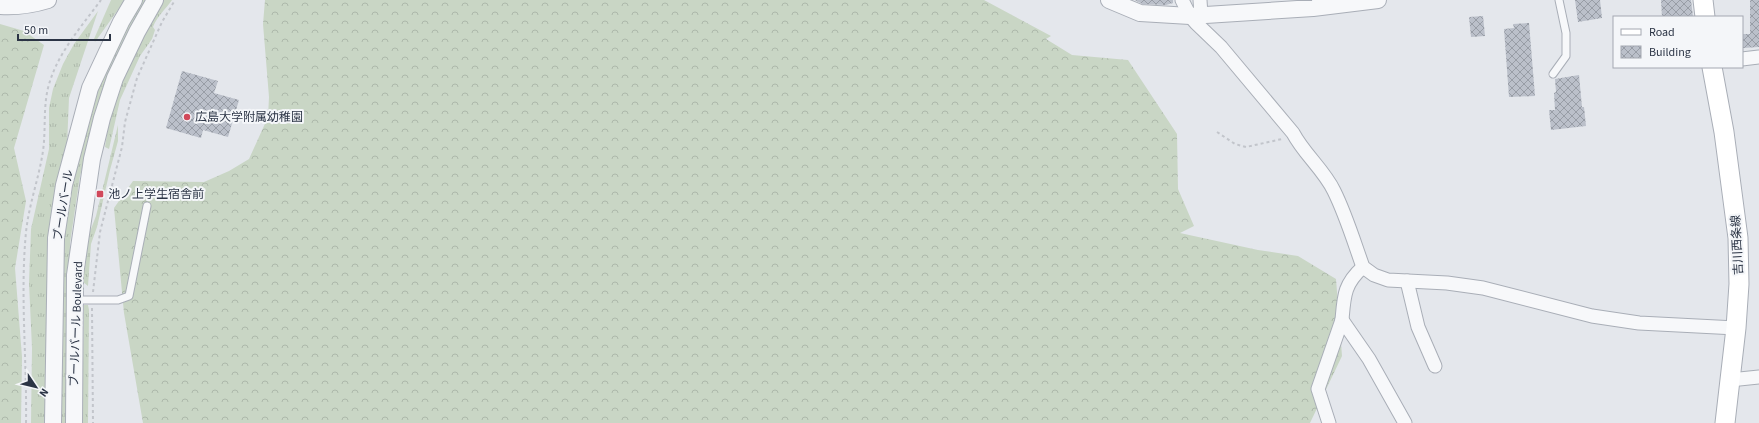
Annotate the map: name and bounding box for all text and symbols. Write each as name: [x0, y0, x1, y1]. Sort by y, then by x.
scale bar: [18, 16, 110, 42]
legend: [1613, 16, 1743, 68]
text: 50 m: [24, 22, 48, 39]
text: Road: [1649, 24, 1675, 41]
text: Building: [1649, 44, 1691, 61]
place label: 広島大学附属幼稚園: [195, 109, 303, 126]
marker: 広島大学附属幼稚園: [182, 112, 192, 122]
street label: ブールバール: [49, 168, 78, 242]
place label: 池ノ上学生宿舎前: [108, 186, 204, 203]
marker: 池ノ上学生宿舎前: [95, 189, 105, 199]
street label: 吉川西条線: [1727, 215, 1748, 275]
street label: ブールバール Boulevard: [66, 261, 87, 387]
north arrow: [16, 367, 56, 407]
text: N: [36, 385, 52, 400]

